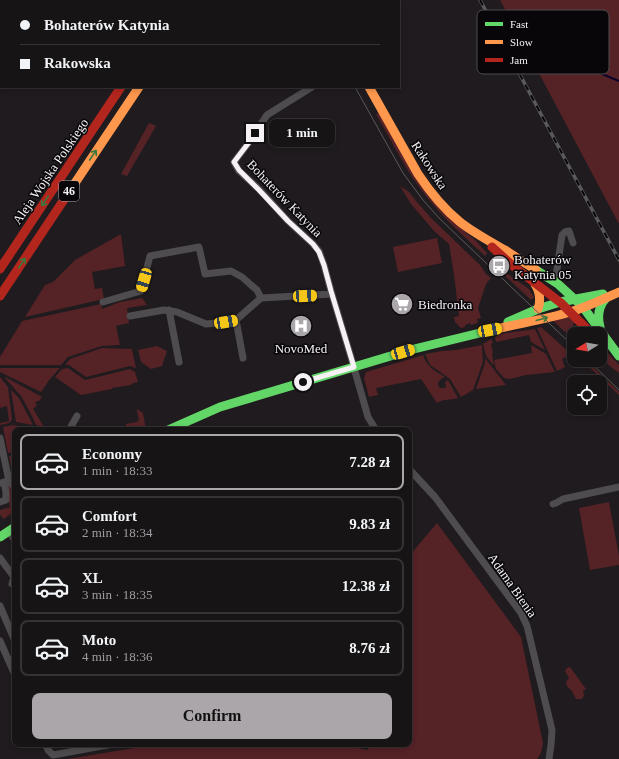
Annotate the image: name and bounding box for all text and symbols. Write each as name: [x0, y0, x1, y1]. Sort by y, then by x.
legend: [477, 10, 609, 74]
text: Bohaterów Katynia: [44, 17, 169, 33]
text: Fast: [510, 18, 528, 30]
text: Slow: [510, 36, 533, 48]
text: Jam: [510, 54, 528, 66]
text: Rakowska: [44, 55, 111, 71]
street label: Aleja Wojska Polskiego: [9, 116, 91, 227]
callout: 1 min: [269, 119, 335, 147]
route end: [246, 124, 264, 142]
text: 1 min: [286, 125, 318, 140]
street label: Rakowska: [409, 138, 451, 192]
one-way arrow: [90, 149, 98, 161]
street label: Bohaterów Katynia: [244, 157, 325, 240]
road number: 46: [59, 181, 79, 201]
one-way arrow: [41, 195, 49, 206]
place label: Bohaterów Katynia 05: [514, 252, 572, 282]
bus stop icon: Bohaterów Katynia 05: [486, 253, 512, 279]
one-way arrow: [17, 258, 26, 269]
car: [135, 267, 153, 293]
car: [293, 289, 317, 303]
supermarket icon: Biedronka: [389, 291, 415, 317]
place label: Biedronka: [418, 297, 472, 312]
hospital icon: NovoMed: [288, 313, 314, 339]
car: [213, 314, 239, 330]
one-way arrow: [535, 315, 548, 322]
car: [477, 322, 503, 338]
north arrow: [567, 327, 607, 367]
map controls: [567, 327, 607, 415]
place label: NovoMed: [275, 341, 328, 356]
car: [390, 343, 416, 361]
route start: [294, 373, 312, 391]
button: locate: [567, 375, 607, 415]
icon: car: [34, 444, 70, 480]
text: Economy: [82, 446, 142, 462]
text: 7.28 zł: [349, 454, 390, 470]
text: 1 min · 18:33: [82, 463, 152, 478]
icon: car: [34, 506, 70, 542]
text: Comfort: [82, 508, 137, 524]
text: 9.83 zł: [349, 516, 390, 532]
text: 2 min · 18:34: [82, 525, 152, 540]
street label: Adama Bienia: [485, 550, 540, 620]
icon: car: [34, 568, 70, 604]
text: XL: [82, 570, 103, 586]
text: 12.38 zł: [342, 578, 390, 594]
text: 3 min · 18:35: [82, 587, 152, 602]
icon: car: [34, 630, 70, 666]
text: Moto: [82, 632, 116, 648]
text: 8.76 zł: [349, 640, 390, 656]
text: 4 min · 18:36: [82, 649, 152, 664]
button: Confirm: [32, 693, 392, 739]

